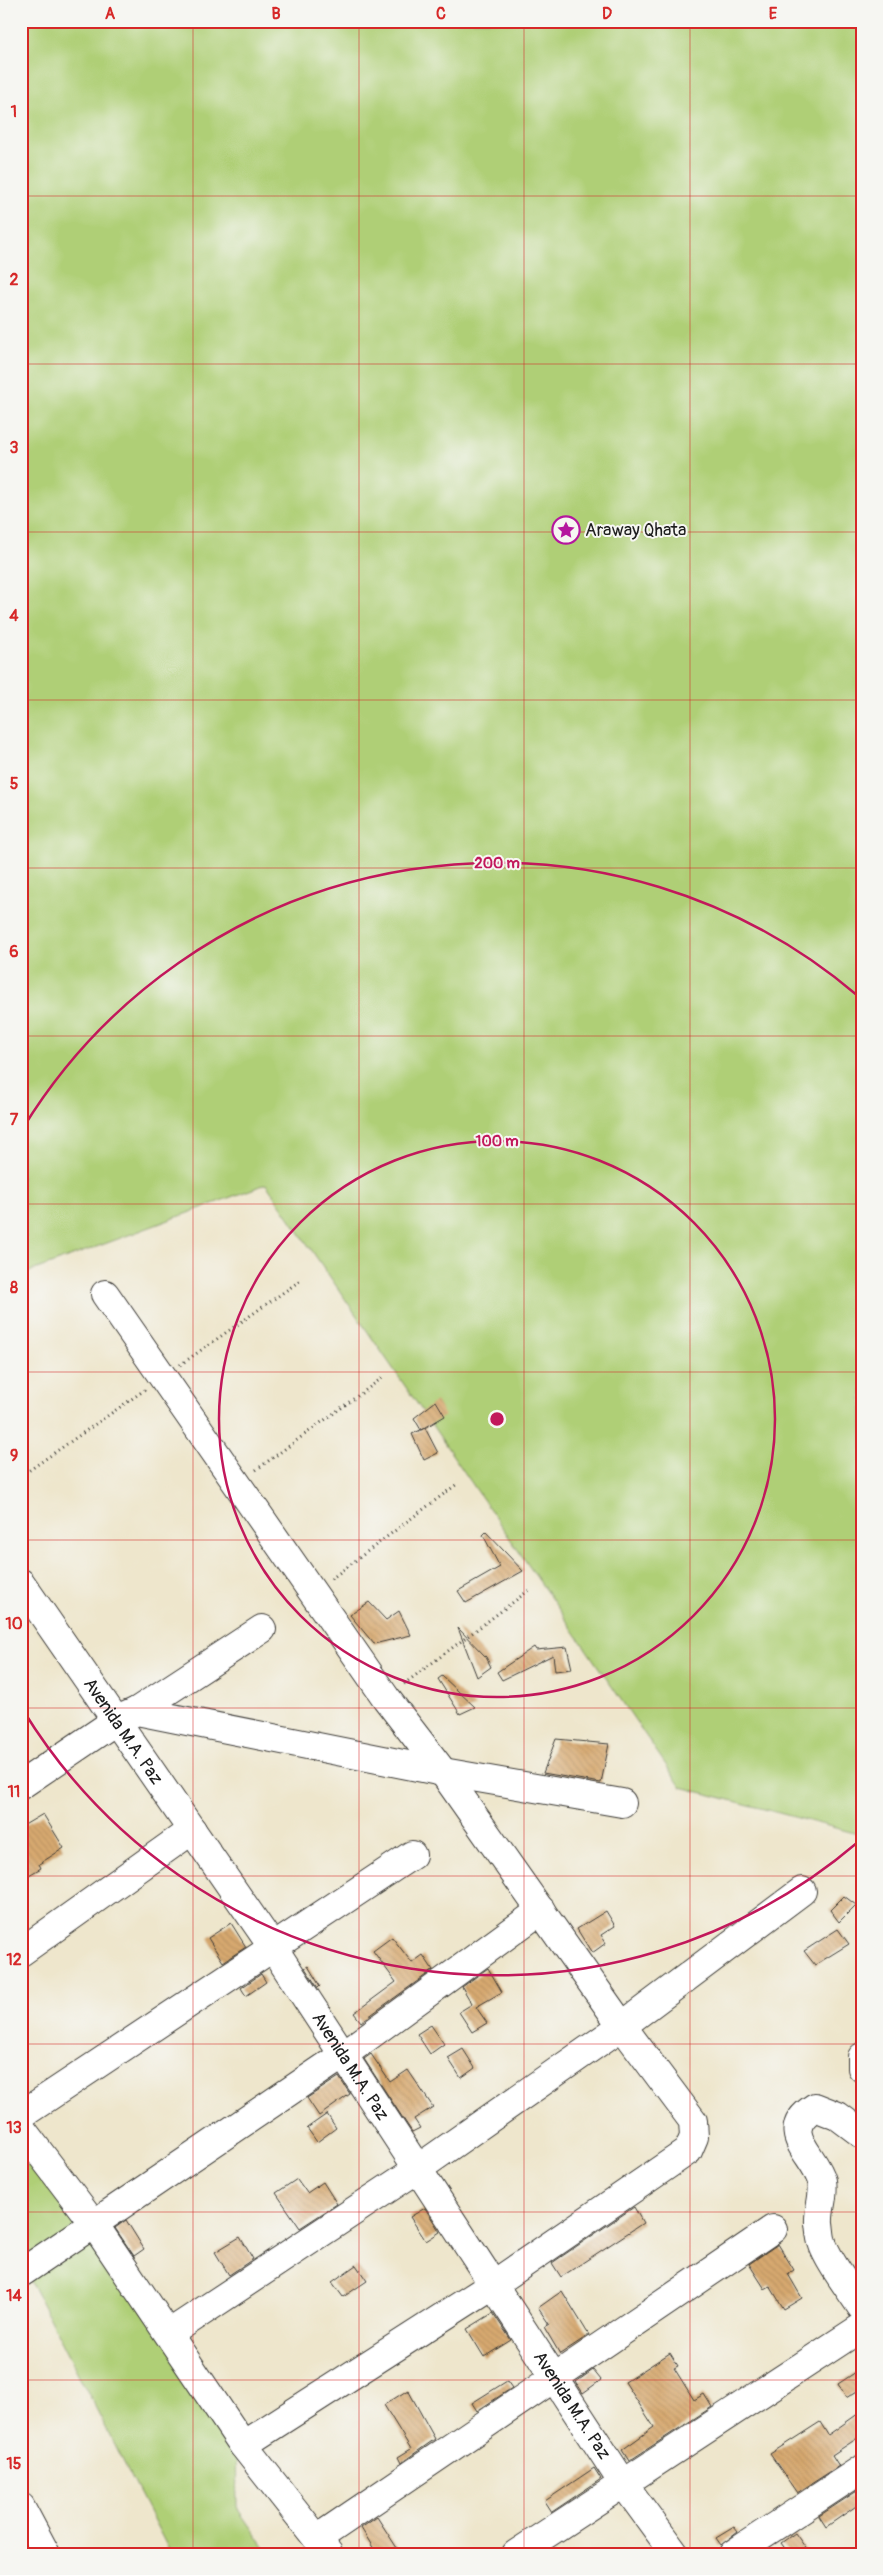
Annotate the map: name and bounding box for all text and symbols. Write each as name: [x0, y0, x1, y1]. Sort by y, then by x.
text: A: [105, 4, 116, 24]
text: B: [271, 4, 281, 24]
text: C: [436, 4, 446, 24]
text: D: [602, 4, 612, 24]
text: E: [769, 4, 778, 24]
text: 1: [11, 102, 17, 122]
text: 2: [10, 270, 19, 290]
text: 3: [10, 438, 19, 458]
place icon: Araway Qhata: [551, 515, 581, 545]
place label: Araway Qhata: [585, 519, 686, 542]
text: 4: [9, 606, 19, 626]
text: 5: [10, 774, 19, 794]
text: 200 m: [474, 854, 520, 873]
text: 6: [9, 942, 19, 962]
text: 7: [10, 1110, 19, 1130]
text: 100 m: [476, 1132, 518, 1151]
text: 8: [10, 1278, 18, 1298]
centre of rings: [488, 1410, 506, 1428]
text: 9: [10, 1446, 18, 1466]
text: 10: [5, 1614, 23, 1634]
street label: Avenida M.A. Paz: [78, 1674, 168, 1789]
text: 11: [8, 1782, 20, 1802]
text: 12: [6, 1950, 22, 1970]
street label: Avenida M.A. Paz: [306, 2008, 394, 2125]
text: 13: [6, 2118, 22, 2138]
text: 14: [6, 2286, 22, 2306]
street label: Avenida M.A. Paz: [528, 2347, 616, 2464]
text: 15: [7, 2454, 22, 2474]

